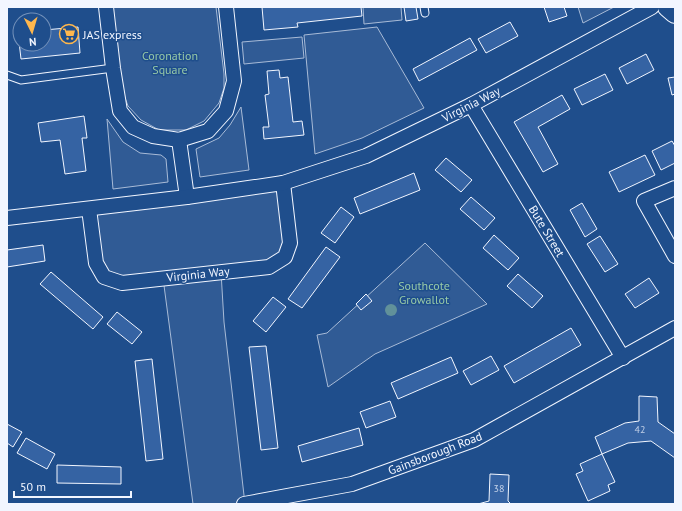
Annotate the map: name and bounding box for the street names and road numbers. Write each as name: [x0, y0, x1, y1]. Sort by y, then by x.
street label: Virginia Way: [438, 83, 503, 126]
street label: Bute Street: [526, 203, 568, 259]
street label: Virginia Way: [165, 263, 231, 285]
street label: Gainsborough Road: [386, 428, 484, 478]

